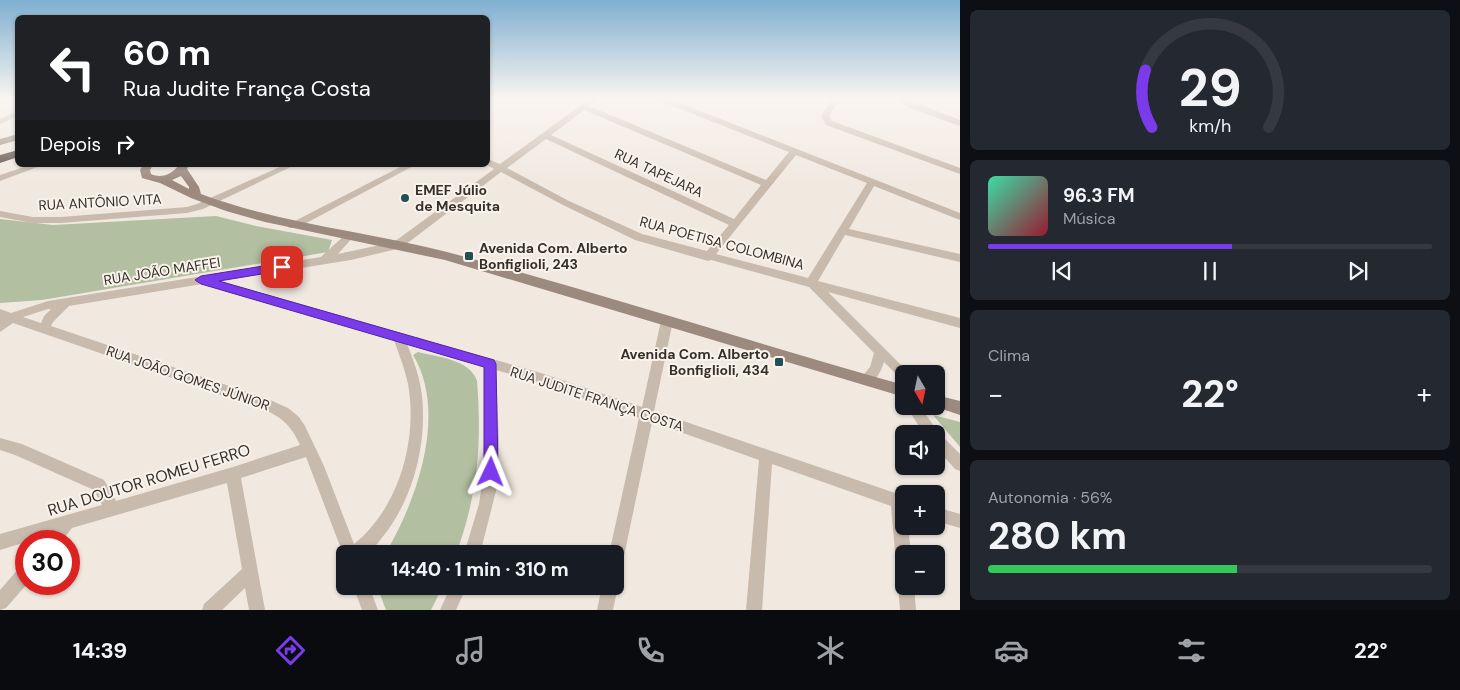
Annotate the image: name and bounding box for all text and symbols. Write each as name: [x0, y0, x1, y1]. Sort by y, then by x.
text: 60 m: [123, 30, 211, 76]
icon: left: [40, 35, 105, 100]
text: 29: [1179, 54, 1241, 122]
text: Rua Judite França Costa: [123, 74, 371, 103]
text: km/h: [1189, 114, 1231, 138]
icon: right: [111, 130, 139, 158]
text: Depois: [40, 132, 101, 157]
street label: RUA TAPEJARA: [612, 145, 706, 201]
place label: EMEF Júlio de Mesquita: [415, 181, 500, 215]
text: 96.3 FM: [1063, 183, 1135, 208]
street label: RUA ANTÔNIO VITA: [38, 190, 162, 214]
marker: EMEF Júlio de Mesquita: [399, 192, 411, 204]
text: Música: [1063, 208, 1115, 229]
street label: RUA POETISA COLOMBINA: [638, 212, 806, 274]
place label: Avenida Com. Alberto Bonfiglioli, 243: [479, 239, 628, 273]
pin: [261, 246, 303, 288]
marker: Avenida Com. Alberto Bonfiglioli, 243: [463, 250, 475, 262]
street label: RUA JOÃO MAFFEI: [102, 253, 222, 289]
icon: arrive: [268, 253, 296, 281]
icon: previous: [1048, 257, 1076, 285]
icon: pause: [1196, 257, 1224, 285]
icon: next: [1344, 257, 1372, 285]
street label: RUA JOÃO GOMES JÚNIOR: [104, 342, 272, 414]
place label: Avenida Com. Alberto Bonfiglioli, 434: [620, 345, 769, 379]
text: Clima: [988, 345, 1030, 366]
marker: Avenida Com. Alberto Bonfiglioli, 434: [773, 356, 785, 368]
street label: RUA JUDITE FRANÇA COSTA: [508, 362, 686, 436]
north arrow: [895, 365, 945, 415]
map controls: [895, 365, 945, 595]
text: 22°: [1181, 369, 1239, 419]
text: −: [988, 376, 1003, 413]
text: +: [1417, 376, 1432, 413]
button: sound: [895, 425, 945, 475]
street label: RUA DOUTOR ROMEU FERRO: [45, 439, 253, 521]
position arrow: [464, 445, 516, 497]
button: +: [895, 485, 945, 535]
text: Autonomia · 56%: [988, 487, 1112, 508]
text: 280 km: [988, 511, 1127, 561]
speed limit sign: 30: [15, 530, 80, 595]
button: −: [895, 545, 945, 595]
text: 14:40 · 1 min · 310 m: [391, 557, 569, 582]
icon: directions: [273, 633, 308, 668]
icon: music: [453, 633, 488, 668]
icon: phone: [633, 633, 668, 668]
icon: climate: [813, 633, 848, 668]
icon: car: [994, 633, 1029, 668]
icon: filters: [1174, 633, 1209, 668]
text: 14:39: [73, 636, 127, 665]
text: 22°: [1354, 636, 1387, 665]

